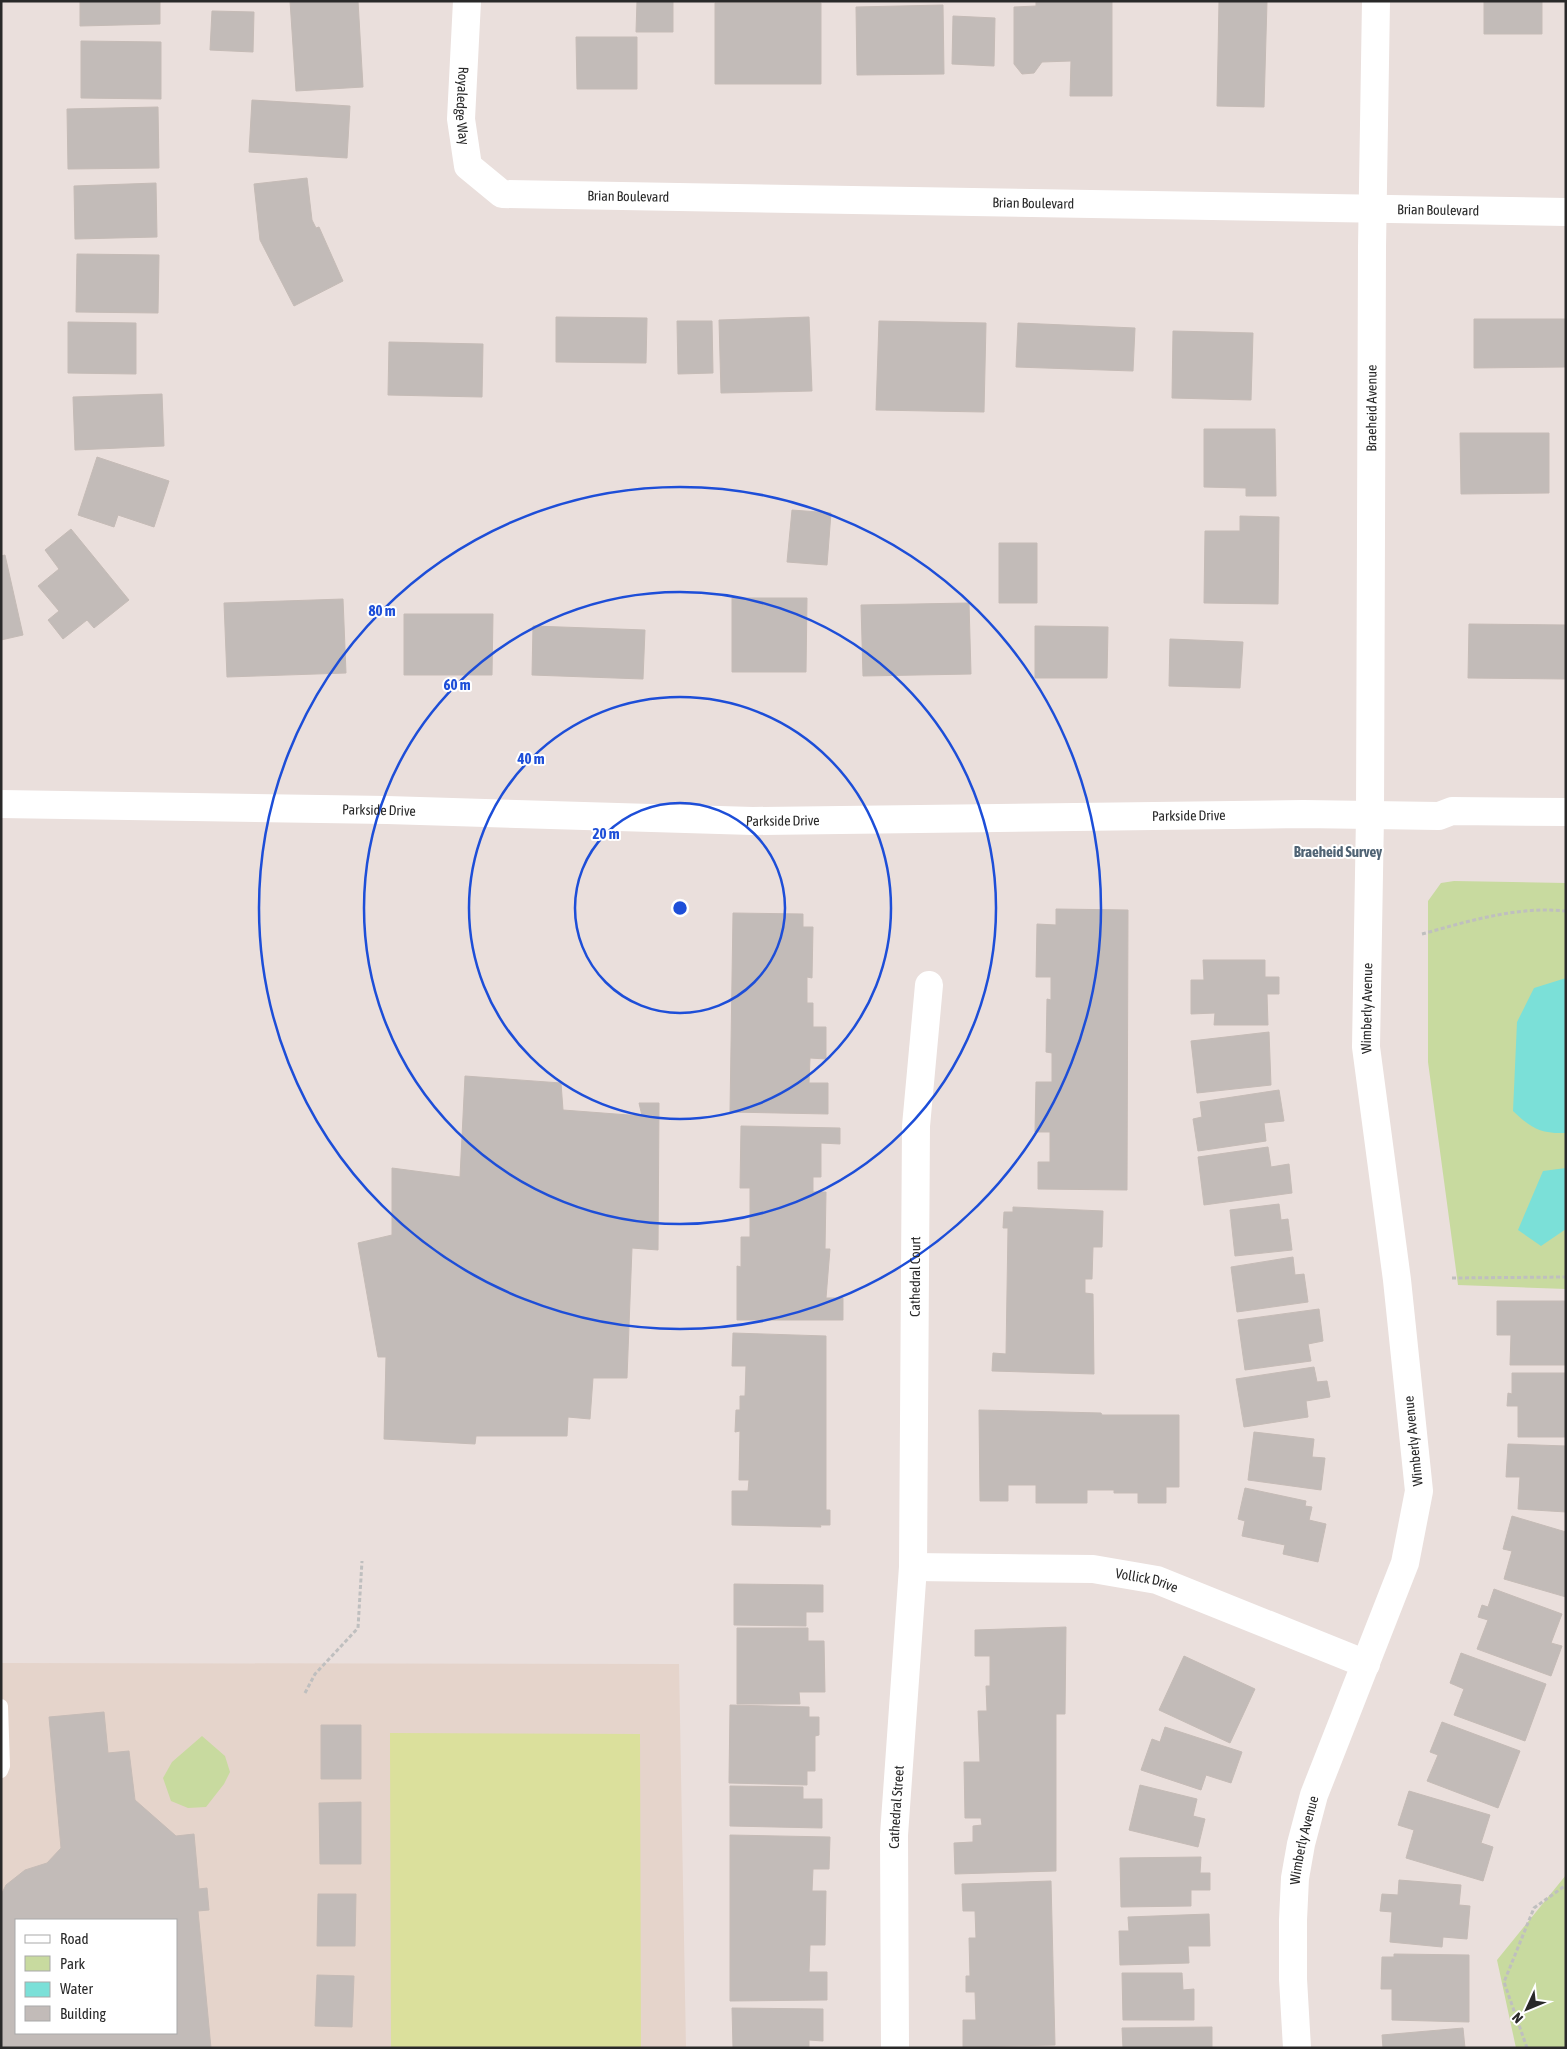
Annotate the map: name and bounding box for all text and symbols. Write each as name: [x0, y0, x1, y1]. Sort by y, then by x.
street label: Royaledge Way: [453, 66, 473, 146]
street label: Brian Boulevard: [587, 187, 669, 205]
street label: Brian Boulevard: [992, 194, 1074, 212]
street label: Brian Boulevard: [1397, 201, 1479, 219]
street label: Braeheid Avenue: [1363, 365, 1380, 452]
text: 80 m: [369, 602, 396, 619]
text: 60 m: [444, 676, 471, 693]
text: 40 m: [517, 750, 545, 767]
street label: Parkside Drive: [342, 801, 416, 819]
street label: Parkside Drive: [1152, 807, 1226, 824]
street label: Parkside Drive: [746, 812, 820, 829]
text: 20 m: [593, 825, 620, 842]
district label: Braeheid Survey: [1294, 843, 1383, 860]
centre of rings: [671, 899, 689, 917]
street label: Wimberly Avenue: [1357, 963, 1375, 1054]
street label: Cathedral Court: [907, 1236, 923, 1317]
street label: Wimberly Avenue: [1400, 1395, 1426, 1487]
street label: Vollick Drive: [1114, 1565, 1181, 1596]
street label: Cathedral Street: [886, 1765, 907, 1849]
street label: Wimberly Avenue: [1287, 1794, 1321, 1885]
legend: [15, 1919, 178, 2034]
text: Road: [60, 1930, 89, 1947]
text: Park: [60, 1955, 85, 1972]
text: Water: [60, 1980, 93, 1997]
north arrow: [1502, 1984, 1552, 2034]
text: Building: [60, 2005, 106, 2022]
text: N: [1509, 2010, 1526, 2027]

